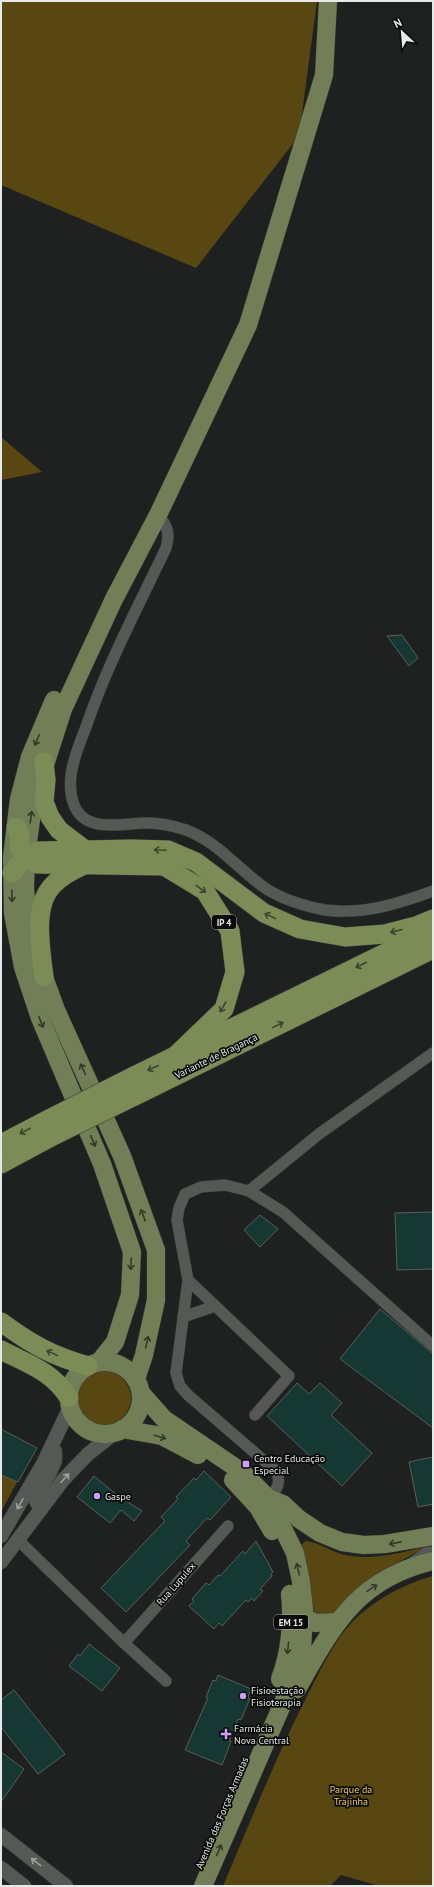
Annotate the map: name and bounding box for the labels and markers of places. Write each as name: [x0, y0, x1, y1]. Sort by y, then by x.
place label: Centro Educação Especial: [254, 1452, 325, 1477]
marker: Centro Educação Especial: [241, 1459, 251, 1469]
place label: Gaspe: [105, 1490, 131, 1503]
marker: Gaspe: [92, 1491, 102, 1501]
place label: Fisioestação Fisioterapia: [251, 1684, 304, 1709]
marker: Fisioestação Fisioterapia: [238, 1691, 248, 1701]
place label: Farmácia Nova Central: [234, 1722, 289, 1747]
marker: Farmácia Nova Central: [221, 1729, 231, 1739]

